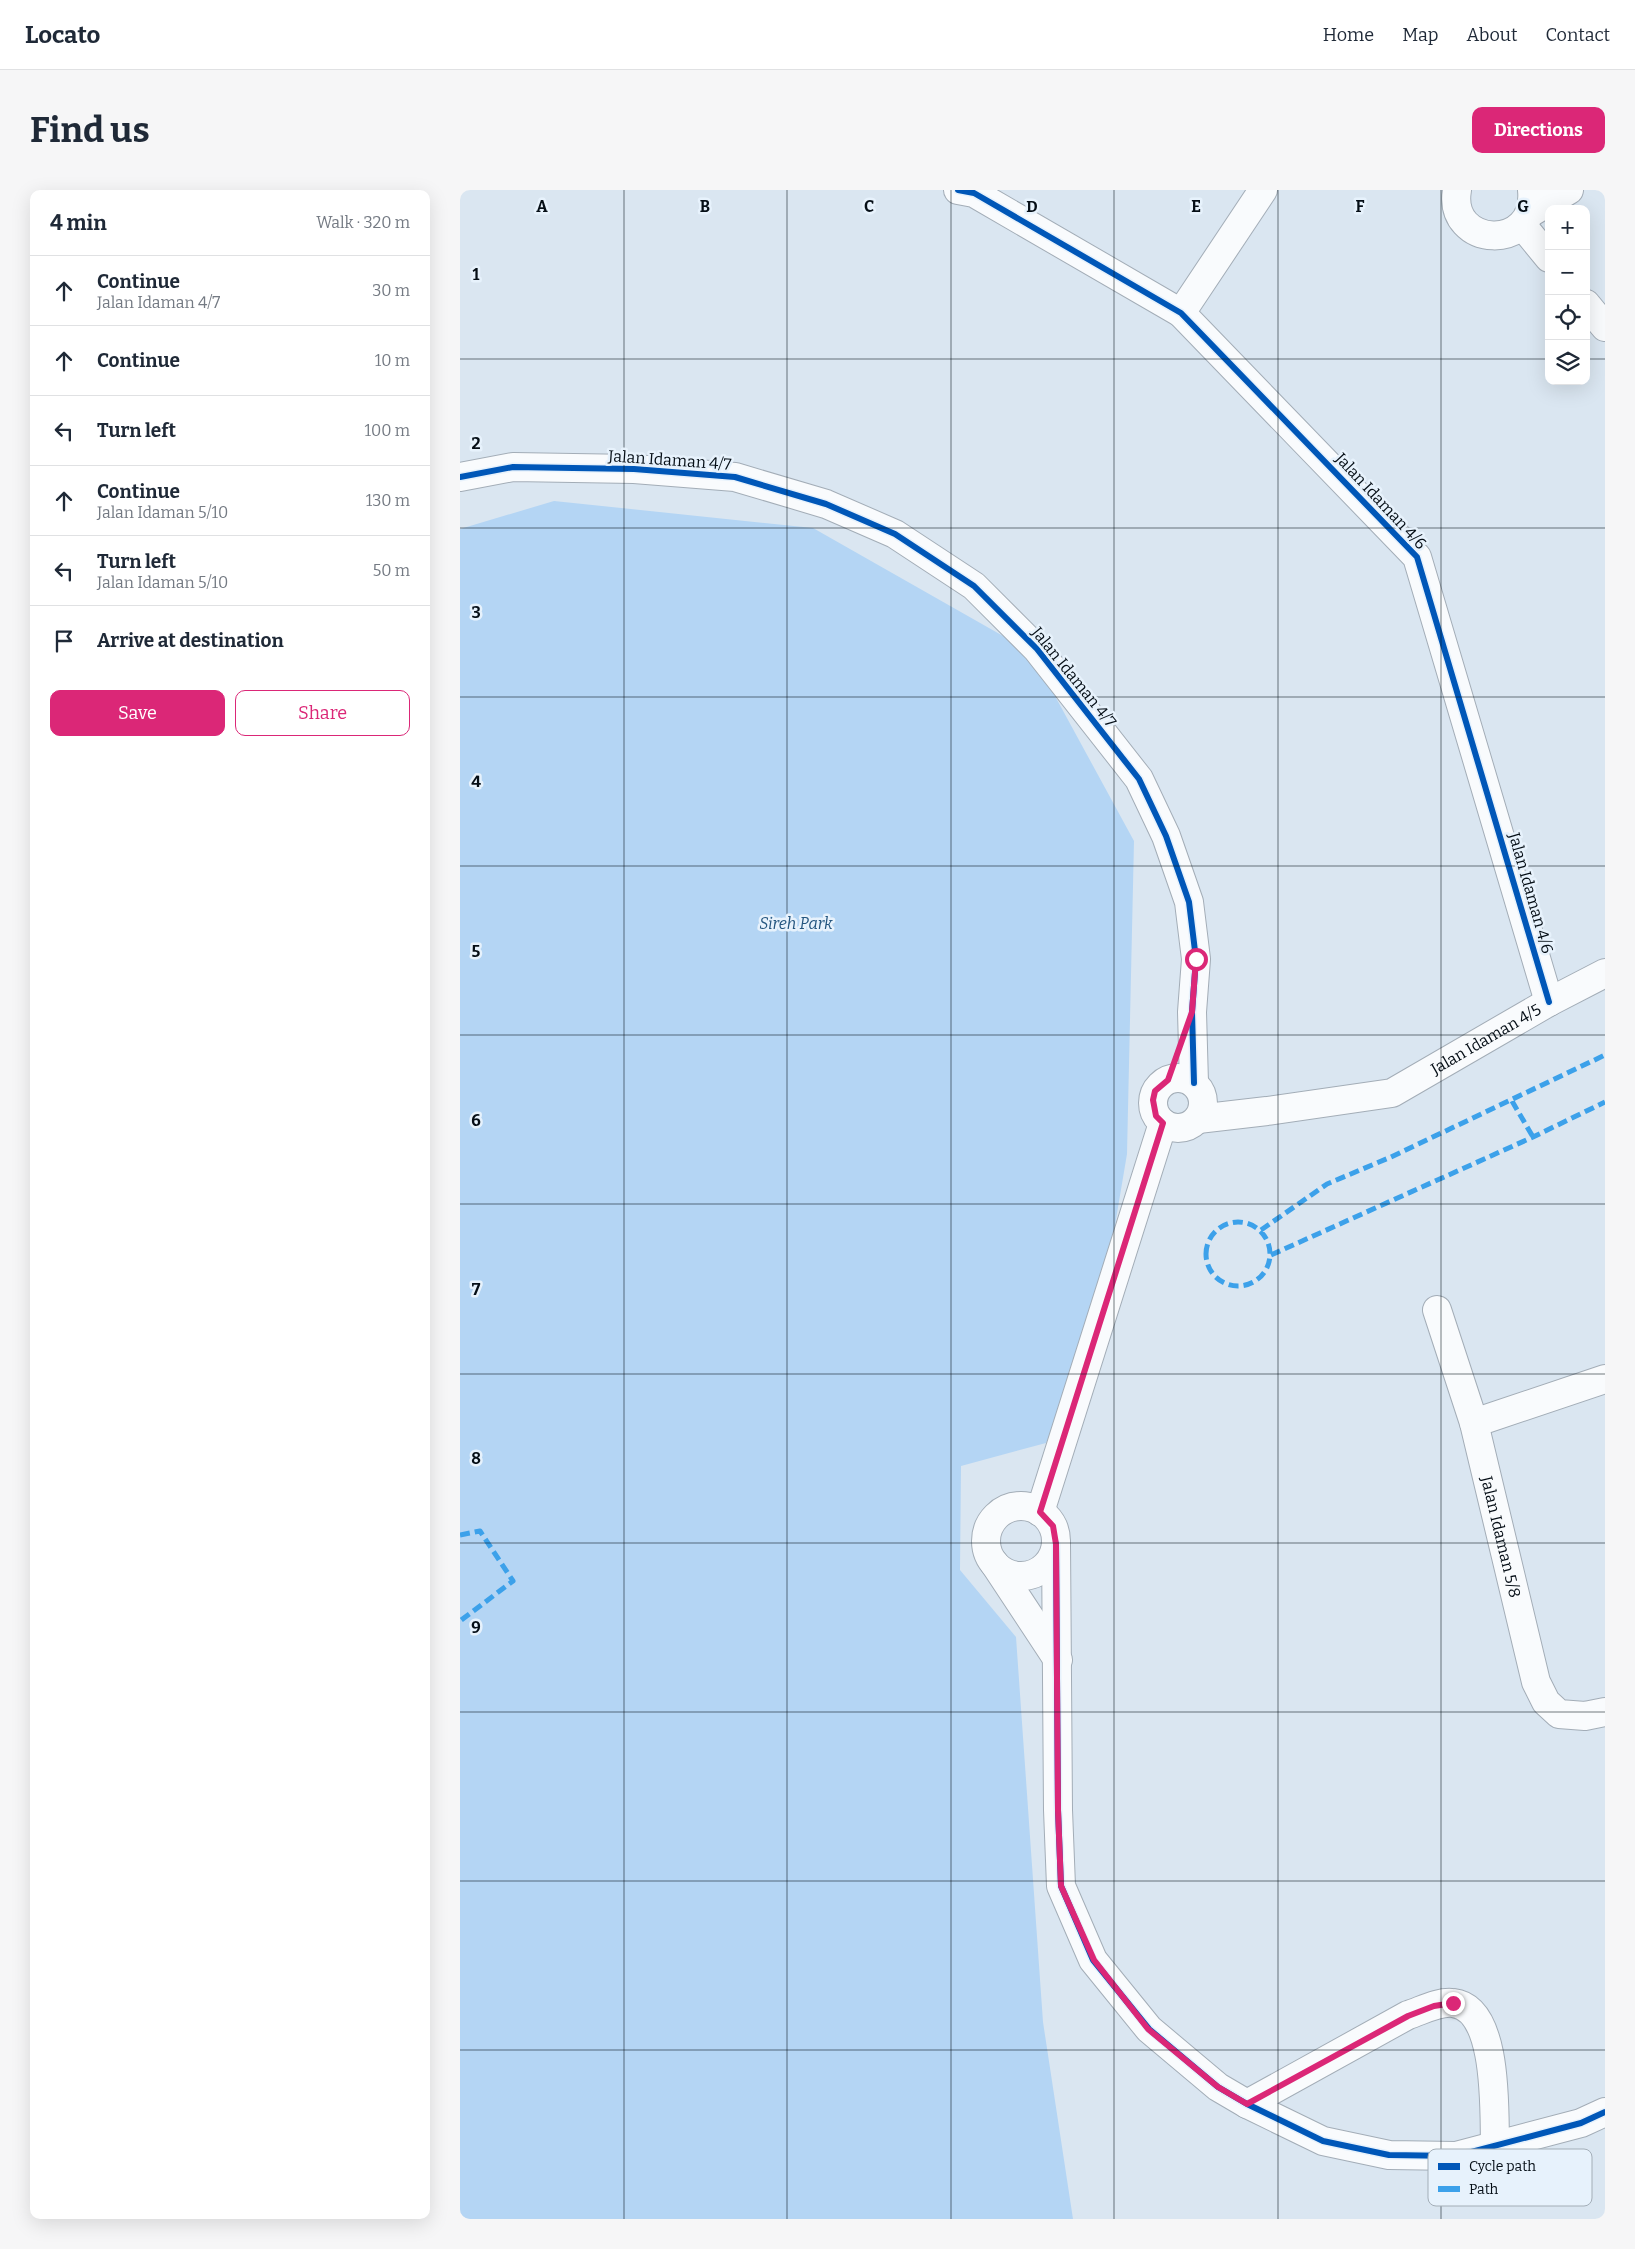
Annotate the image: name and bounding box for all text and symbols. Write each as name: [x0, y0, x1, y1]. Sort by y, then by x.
text: Locato: [25, 21, 100, 49]
text: Home: [1323, 24, 1374, 46]
text: Map: [1402, 24, 1438, 46]
text: About: [1466, 24, 1517, 46]
text: Contact: [1545, 24, 1610, 46]
button: Directions: [1472, 107, 1605, 153]
text: Find us: [30, 109, 150, 151]
text: A: [536, 197, 548, 216]
text: B: [700, 197, 710, 216]
text: C: [864, 197, 874, 216]
text: D: [1026, 197, 1038, 216]
text: E: [1191, 197, 1201, 216]
text: F: [1356, 197, 1365, 216]
text: G: [1517, 197, 1529, 216]
map controls: [1545, 205, 1590, 385]
button: +: [1545, 205, 1590, 250]
text: 4 min: [50, 210, 107, 236]
text: Walk · 320 m: [316, 213, 410, 232]
button: −: [1545, 250, 1590, 295]
text: 1: [473, 265, 480, 284]
text: Continue: [97, 270, 180, 293]
icon: ahead: [50, 277, 78, 305]
text: 30 m: [372, 281, 410, 300]
text: Jalan Idaman 4/7: [97, 293, 220, 312]
button: locate: [1545, 295, 1590, 340]
button: layers: [1545, 340, 1590, 385]
icon: ahead: [50, 347, 78, 375]
text: Continue: [97, 349, 180, 372]
text: 10 m: [375, 351, 410, 370]
icon: left: [50, 417, 78, 445]
text: Turn left: [97, 419, 176, 442]
text: 100 m: [365, 421, 410, 440]
text: 2: [471, 434, 481, 453]
street label: Jalan Idaman 4/7: [607, 446, 732, 474]
street label: Jalan Idaman 4/6: [1331, 448, 1430, 553]
text: Continue: [97, 480, 180, 503]
icon: ahead: [50, 487, 78, 515]
text: 130 m: [366, 491, 410, 510]
text: Jalan Idaman 5/10: [97, 503, 228, 522]
text: Turn left: [97, 550, 176, 573]
icon: left: [50, 557, 78, 585]
text: 50 m: [373, 561, 410, 580]
text: Jalan Idaman 5/10: [97, 573, 228, 592]
text: 3: [471, 603, 481, 622]
street label: Jalan Idaman 4/7: [1027, 622, 1120, 731]
icon: arrive: [50, 627, 78, 655]
text: Arrive at destination: [97, 629, 284, 652]
button: Save: [50, 690, 225, 736]
button: Share: [235, 690, 410, 736]
text: 4: [471, 772, 481, 791]
street label: Jalan Idaman 4/6: [1504, 829, 1557, 956]
park label: Sireh Park: [759, 914, 833, 933]
text: 5: [472, 942, 481, 961]
route start: [1185, 948, 1208, 971]
street label: Jalan Idaman 4/5: [1426, 999, 1544, 1079]
text: 6: [471, 1111, 481, 1130]
text: 7: [472, 1280, 481, 1299]
text: 8: [471, 1449, 481, 1468]
street label: Jalan Idaman 5/8: [1477, 1473, 1525, 1600]
text: 9: [471, 1618, 481, 1637]
route end: [1442, 1992, 1465, 2015]
legend: [1428, 2149, 1592, 2206]
text: Cycle path: [1469, 2158, 1536, 2175]
text: Path: [1469, 2181, 1499, 2198]

